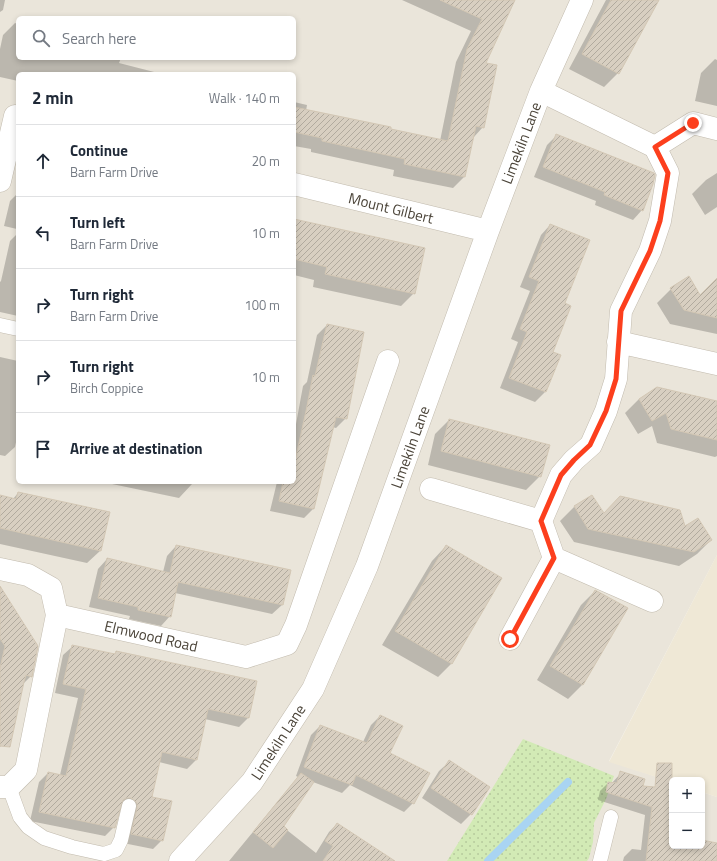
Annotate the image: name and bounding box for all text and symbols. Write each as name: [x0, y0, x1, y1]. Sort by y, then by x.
search box: [16, 16, 296, 60]
icon: search: [30, 27, 52, 49]
text: Search here: [62, 27, 136, 50]
text: 2 min: [32, 85, 73, 111]
text: Walk · 140 m: [209, 88, 280, 108]
street label: Limekiln Lane: [495, 99, 547, 187]
route end: [684, 114, 702, 132]
text: Continue: [70, 139, 128, 162]
icon: ahead: [32, 150, 54, 172]
text: 20 m: [252, 151, 280, 171]
text: Barn Farm Drive: [70, 162, 158, 182]
street label: Mount Gilbert: [346, 186, 437, 230]
text: Turn left: [70, 211, 125, 234]
icon: left: [32, 222, 54, 244]
text: 10 m: [252, 223, 280, 243]
text: Barn Farm Drive: [70, 234, 158, 254]
text: Turn right: [70, 283, 134, 306]
icon: right: [32, 294, 54, 316]
text: 100 m: [244, 295, 280, 315]
text: Barn Farm Drive: [70, 306, 158, 326]
text: Turn right: [70, 355, 134, 378]
icon: right: [32, 366, 54, 388]
text: 10 m: [252, 367, 280, 387]
text: Birch Coppice: [70, 378, 143, 398]
street label: Limekiln Lane: [384, 403, 436, 491]
text: Arrive at destination: [70, 437, 203, 460]
icon: arrive: [32, 438, 54, 460]
street label: Elmwood Road: [102, 614, 200, 658]
route start: [501, 630, 519, 648]
street label: Limekiln Lane: [245, 700, 311, 784]
map controls: [669, 777, 705, 849]
button: +: [669, 777, 705, 813]
button: −: [669, 813, 705, 849]

